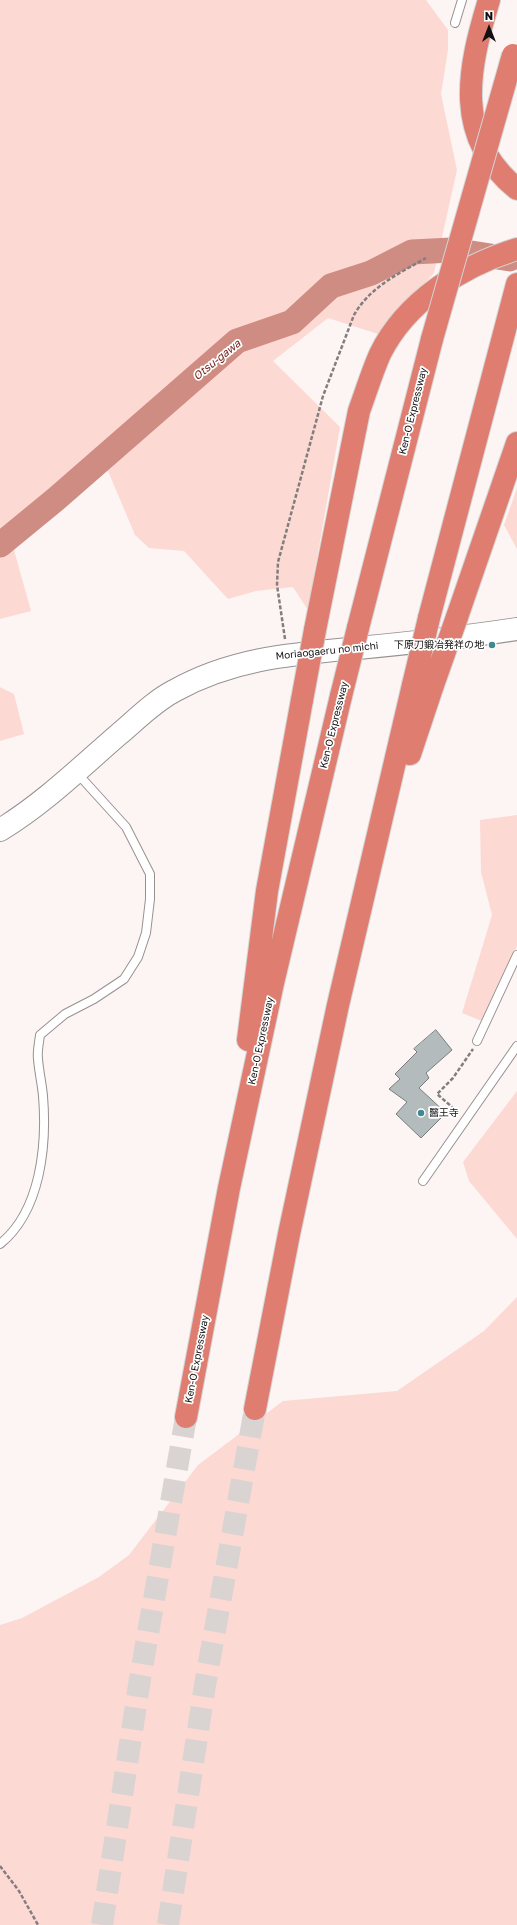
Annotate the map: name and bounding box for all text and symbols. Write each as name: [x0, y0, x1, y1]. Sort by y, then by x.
north arrow: [469, 8, 509, 48]
text: N: [485, 9, 493, 22]
water label: Otsu-gawa: [191, 337, 243, 383]
street label: Ken-O Expressway: [396, 366, 430, 456]
place label: 下原刀鍛冶発祥の地: [394, 639, 484, 651]
street label: Moriaogaeru no michi: [275, 640, 379, 662]
marker: 下原刀鍛冶発祥の地: [487, 640, 497, 650]
street label: Ken-O Expressway: [317, 680, 351, 770]
street label: Ken-O Expressway: [246, 996, 276, 1086]
place label: 醫王寺: [429, 1107, 459, 1119]
marker: 醫王寺: [416, 1108, 426, 1118]
street label: Ken-O Expressway: [183, 1314, 211, 1404]

